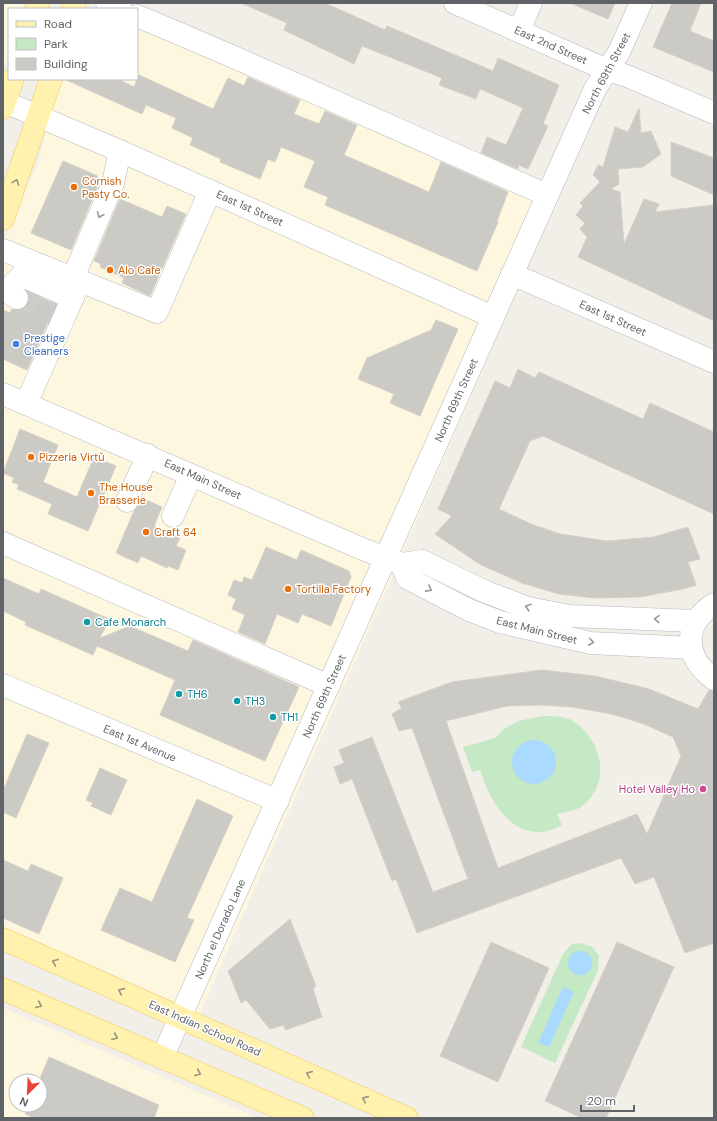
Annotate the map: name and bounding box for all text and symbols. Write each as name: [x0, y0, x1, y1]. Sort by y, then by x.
legend: [8, 8, 138, 80]
text: Road: [44, 16, 72, 32]
street label: East 2nd Street: [512, 23, 590, 67]
street label: North 69th Street: [579, 30, 633, 116]
text: Park: [44, 36, 68, 52]
text: Building: [44, 56, 88, 72]
place label: Cornish Pasty Co.: [82, 174, 129, 201]
one-way arrow: [12, 179, 20, 186]
marker: Cornish Pasty Co.: [69, 182, 79, 192]
street label: East 1st Street: [214, 187, 286, 229]
one-way arrow: [96, 211, 104, 218]
place label: Alo Cafe: [118, 263, 161, 277]
marker: Alo Cafe: [105, 265, 115, 275]
street label: East 1st Street: [577, 297, 649, 339]
place label: Prestige Cleaners: [24, 331, 69, 358]
marker: Prestige Cleaners: [11, 339, 21, 349]
street label: North 69th Street: [431, 356, 481, 444]
place label: Pizzeria Virtù: [39, 450, 105, 464]
marker: Pizzeria Virtù: [26, 452, 36, 462]
street label: East Main Street: [162, 456, 244, 502]
place label: The House Brasserie: [99, 480, 153, 507]
marker: The House Brasserie: [86, 488, 96, 498]
place label: Craft 64: [154, 525, 197, 539]
marker: Craft 64: [141, 527, 151, 537]
place label: Tortilla Factory: [296, 582, 371, 596]
marker: Tortilla Factory: [283, 584, 293, 594]
one-way arrow: [425, 584, 432, 592]
one-way arrow: [525, 603, 532, 612]
street label: East Main Street: [495, 613, 579, 647]
place label: Cafe Monarch: [95, 615, 166, 629]
one-way arrow: [654, 615, 660, 623]
marker: Cafe Monarch: [82, 617, 92, 627]
one-way arrow: [588, 637, 594, 646]
street label: North 69th Street: [299, 652, 349, 740]
place label: TH6: [187, 687, 208, 701]
marker: TH6: [174, 689, 184, 699]
place label: TH3: [245, 694, 265, 708]
marker: TH3: [232, 696, 242, 706]
place label: TH1: [281, 710, 298, 724]
marker: TH1: [268, 712, 278, 722]
street label: East 1st Avenue: [101, 721, 179, 765]
place label: Hotel Valley Ho: [619, 782, 695, 796]
marker: Hotel Valley Ho: [698, 784, 708, 794]
street label: North el Dorado Lane: [192, 877, 248, 981]
one-way arrow: [52, 959, 60, 967]
one-way arrow: [117, 988, 125, 996]
street label: East Indian School Road: [147, 997, 263, 1059]
one-way arrow: [35, 1000, 42, 1008]
one-way arrow: [110, 1032, 118, 1040]
one-way arrow: [194, 1068, 201, 1076]
one-way arrow: [305, 1071, 313, 1079]
north arrow: [8, 1073, 48, 1113]
scale bar: [581, 1087, 634, 1113]
text: 20 m: [587, 1093, 616, 1109]
text: N: [17, 1094, 30, 1110]
one-way arrow: [362, 1096, 370, 1104]

